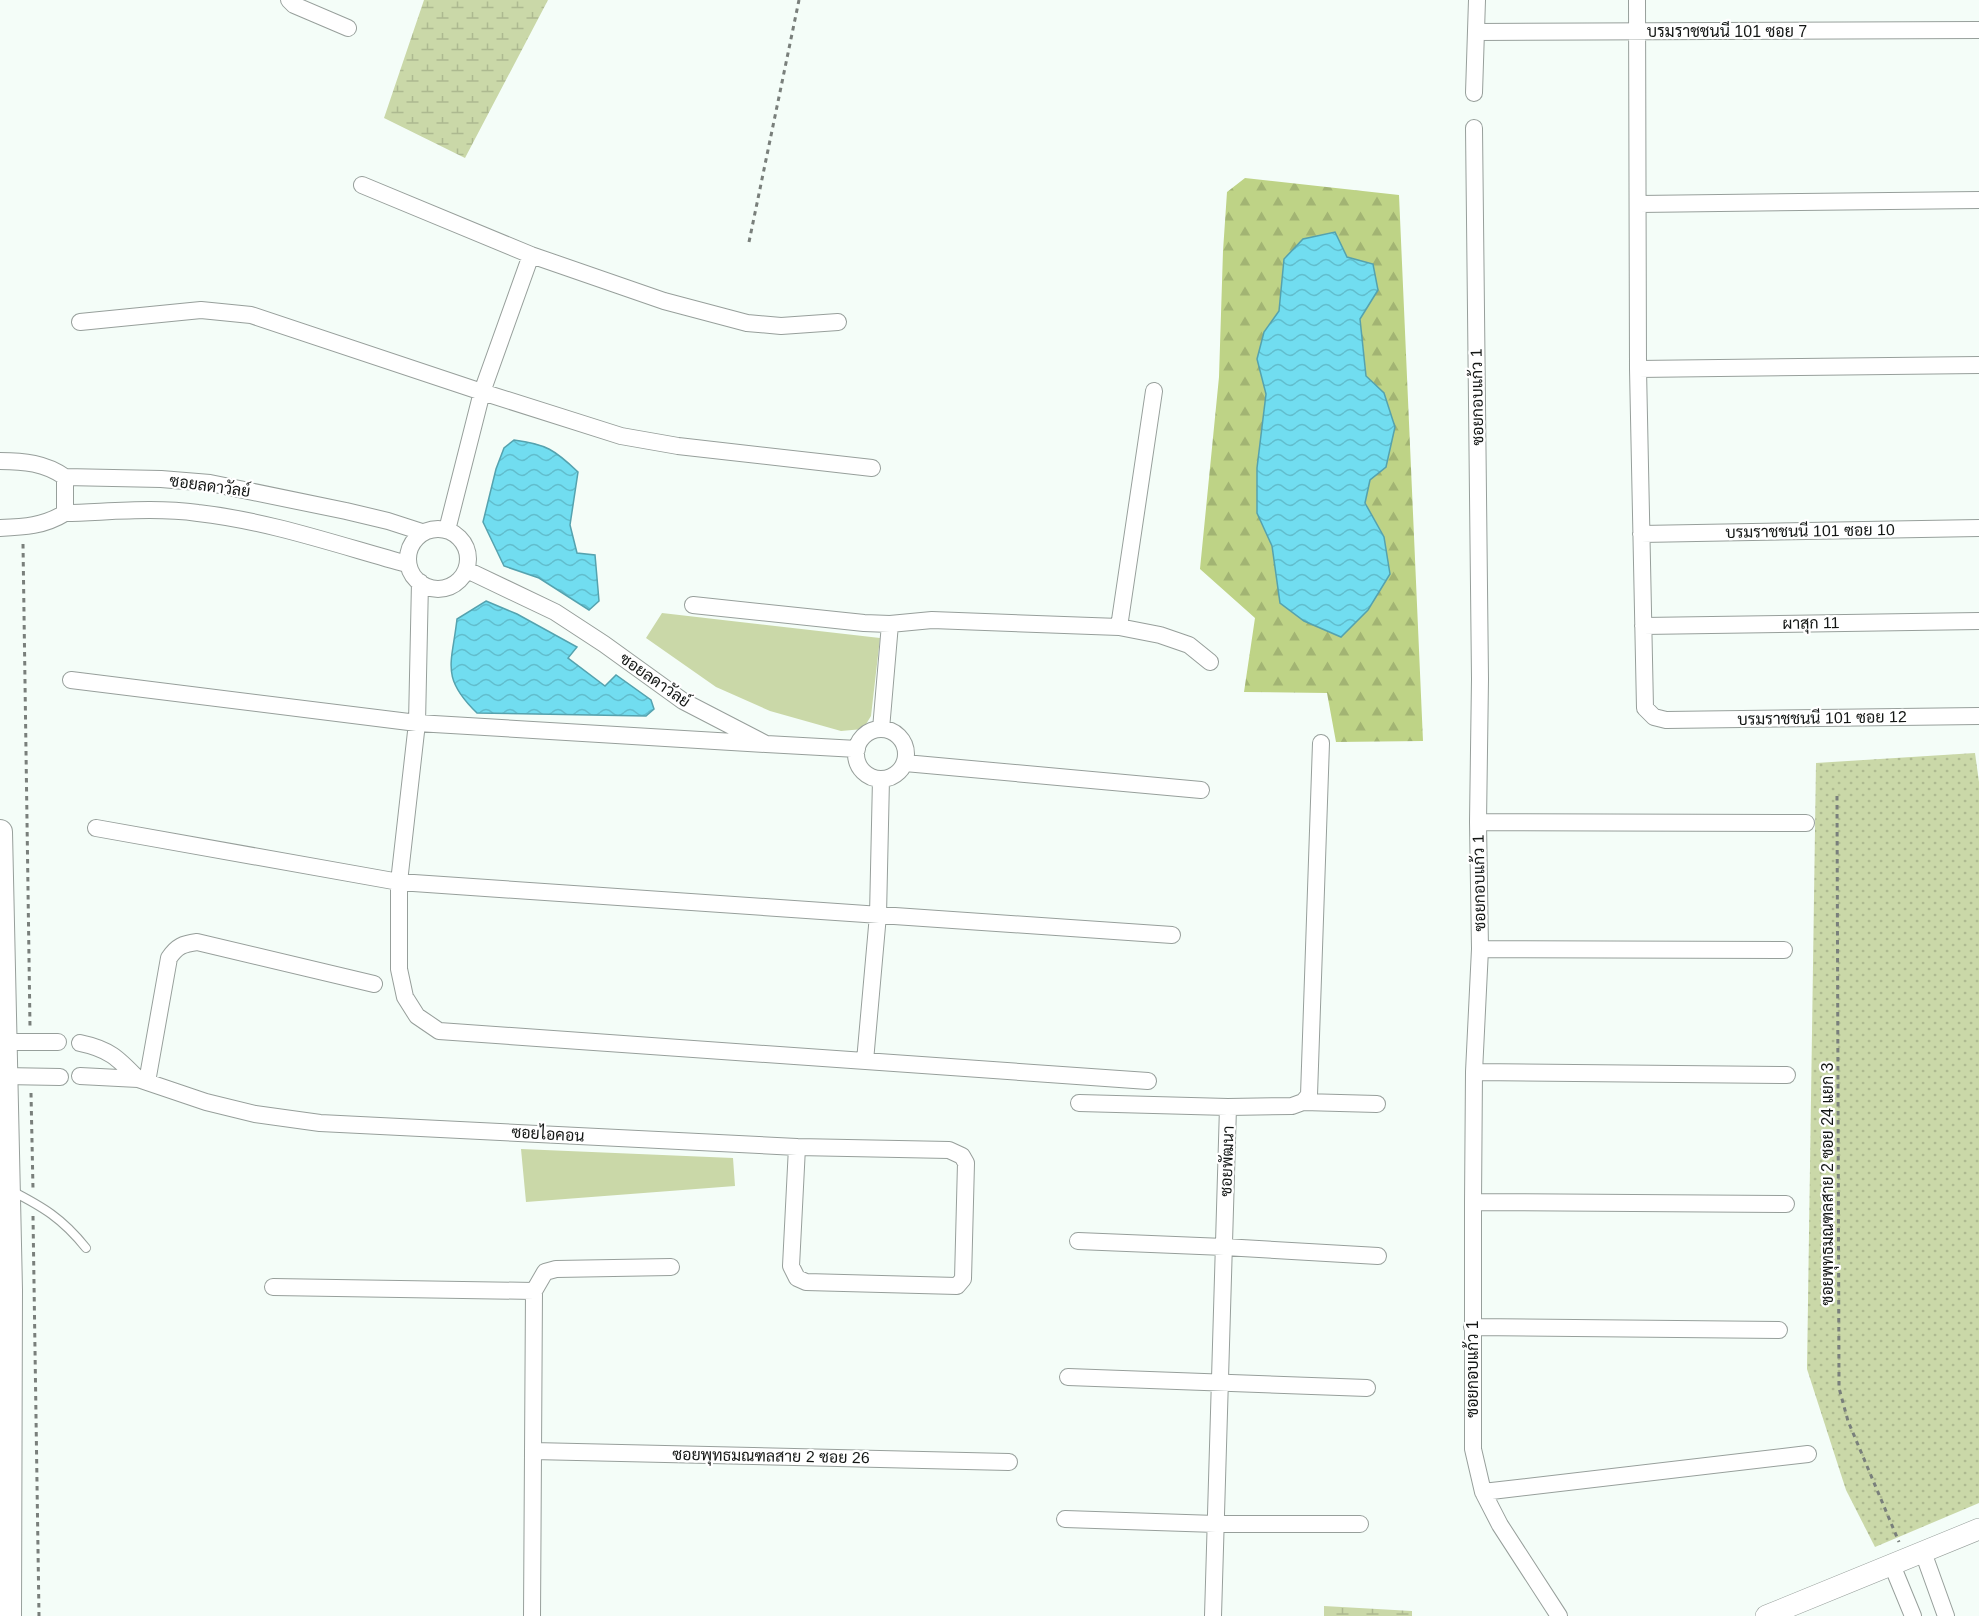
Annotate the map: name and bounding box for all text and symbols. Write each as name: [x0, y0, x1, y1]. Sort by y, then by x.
street label: บรมราชชนนี 101 ซอย 7: [1647, 20, 1807, 40]
street label: ซอยกอบแก้ว 1: [1466, 348, 1486, 446]
street label: ซอยลดาวัลย์: [168, 468, 252, 500]
street label: บรมราชชนนี 101 ซอย 10: [1725, 518, 1895, 541]
street label: ผาสุก 11: [1782, 614, 1840, 635]
street label: ซอยลดาวัลย์: [617, 646, 696, 710]
street label: บรมราชชนนี 101 ซอย 12: [1737, 705, 1907, 728]
street label: ซอยกอบแก้ว 1: [1468, 834, 1488, 932]
street label: ซอยพุทธมณฑลสาย 2 ซอย 24 แยก 3: [1819, 1062, 1839, 1305]
street label: ซอยไอคอน: [511, 1121, 585, 1144]
street label: ซอยพัฒนา: [1215, 1125, 1237, 1197]
street label: ซอยกอบแก้ว 1: [1462, 1320, 1481, 1418]
street label: ซอยพุทธมณฑลสาย 2 ซอย 26: [672, 1446, 870, 1469]

